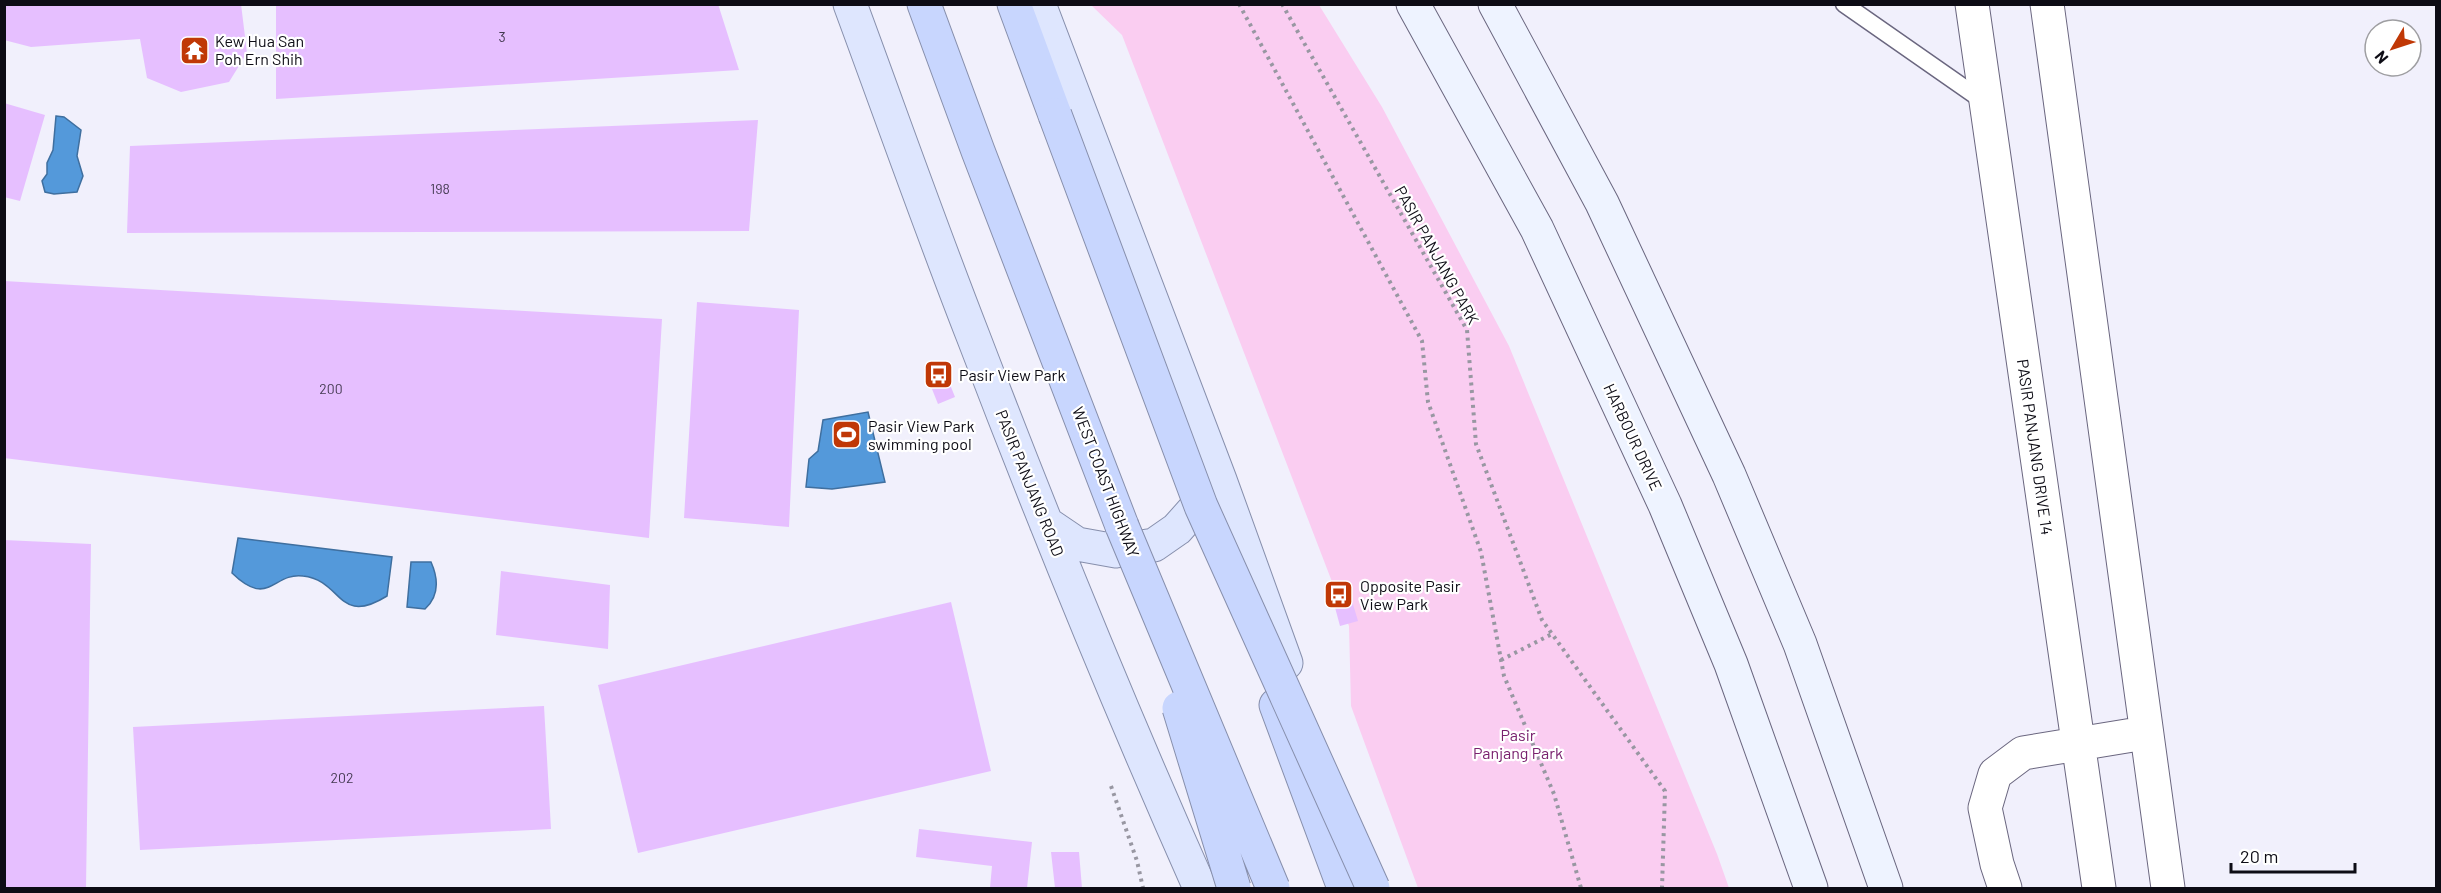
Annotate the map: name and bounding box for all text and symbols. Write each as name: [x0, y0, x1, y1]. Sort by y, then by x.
north arrow: [2363, 18, 2423, 78]
house number: 3: [498, 28, 506, 45]
place label: Kew Hua San Poh Ern Shih: [215, 31, 304, 68]
temple icon: Kew Hua San Poh Ern Shih: [178, 34, 210, 66]
text: N: [2370, 48, 2392, 68]
house number: 198: [430, 180, 450, 197]
street label: PASIR PANJANG PARK: [1391, 182, 1484, 328]
street label: PASIR PANJANG DRIVE 14: [2014, 358, 2057, 536]
bus stop icon: Pasir View Park: [922, 359, 954, 391]
place label: Pasir View Park: [959, 365, 1065, 384]
house number: 200: [319, 380, 343, 397]
street label: HARBOUR DRIVE: [1600, 380, 1667, 493]
street label: WEST COAST HIGHWAY: [1069, 404, 1144, 560]
street label: PASIR PANJANG ROAD: [992, 407, 1069, 559]
place label: Pasir View Park swimming pool: [868, 416, 974, 453]
sports icon: Pasir View Park swimming pool: [831, 419, 863, 451]
place label: Opposite Pasir View Park: [1360, 576, 1461, 613]
bus stop icon: Opposite Pasir View Park: [1323, 579, 1355, 611]
park label: Pasir Panjang Park: [1473, 725, 1563, 762]
house number: 202: [331, 769, 353, 786]
scale bar: [2231, 836, 2356, 874]
text: 20 m: [2240, 845, 2278, 867]

